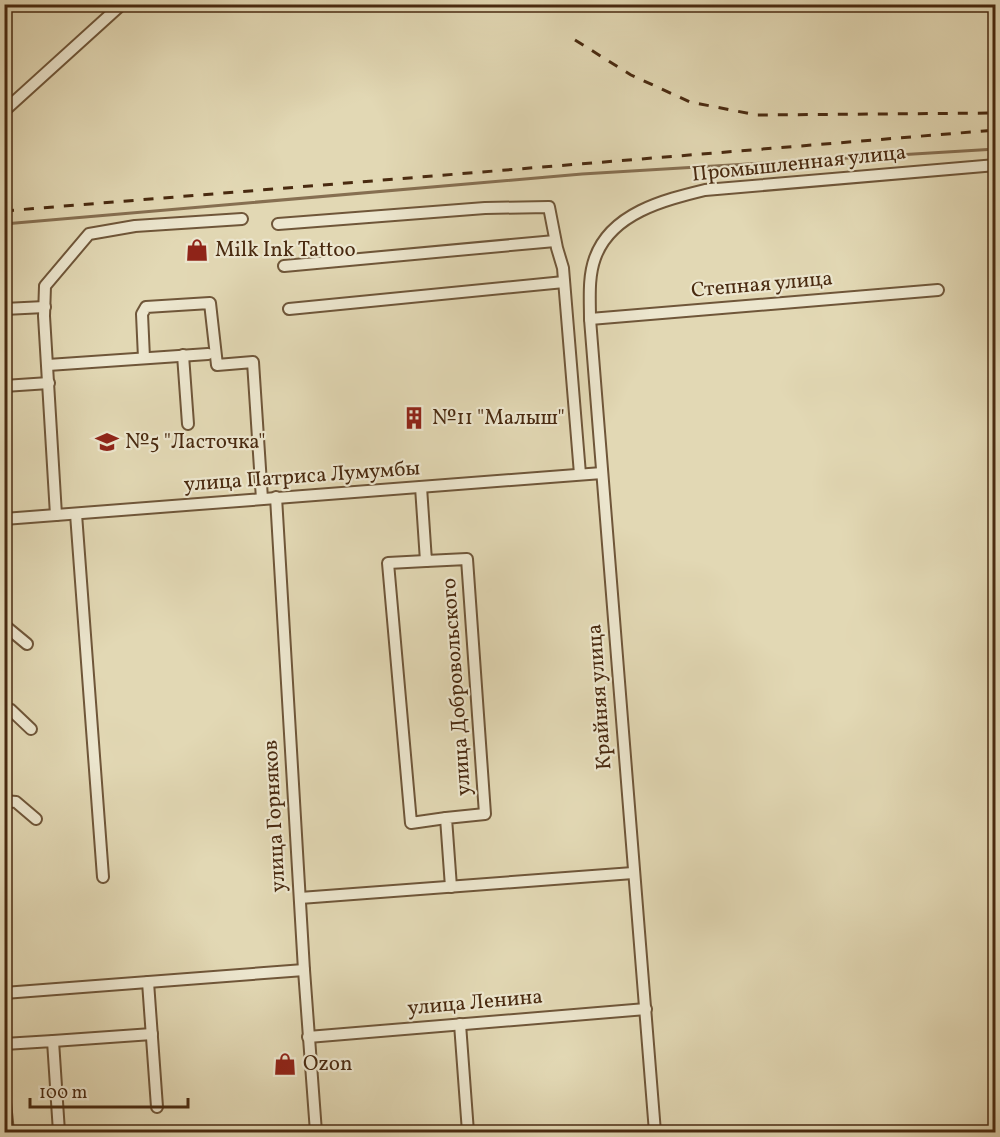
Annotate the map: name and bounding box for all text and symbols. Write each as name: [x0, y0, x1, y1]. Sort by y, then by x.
street label: Промышленная улица: [690, 138, 908, 190]
place label: Milk Ink Tattoo: [215, 236, 356, 265]
shop icon: Milk Ink Tattoo: [184, 237, 210, 263]
street label: Степная улица: [690, 264, 834, 306]
place label: №11 "Малыш": [432, 404, 565, 433]
building icon: №11 "Малыш": [401, 405, 427, 431]
place label: №5 "Ласточка": [125, 428, 266, 457]
school or university icon: №5 "Ласточка": [94, 429, 120, 455]
street label: улица Патриса Лумумбы: [183, 454, 421, 500]
street label: улица Добровольского: [435, 577, 479, 797]
street label: Крайняя улица: [580, 623, 620, 771]
street label: улица Горняков: [257, 739, 293, 893]
street label: улица Ленина: [406, 983, 544, 1023]
place label: Ozon: [303, 1050, 353, 1079]
shop icon: Ozon: [272, 1051, 298, 1077]
scale bar: [30, 1071, 188, 1109]
text: 100 m: [39, 1081, 88, 1106]

